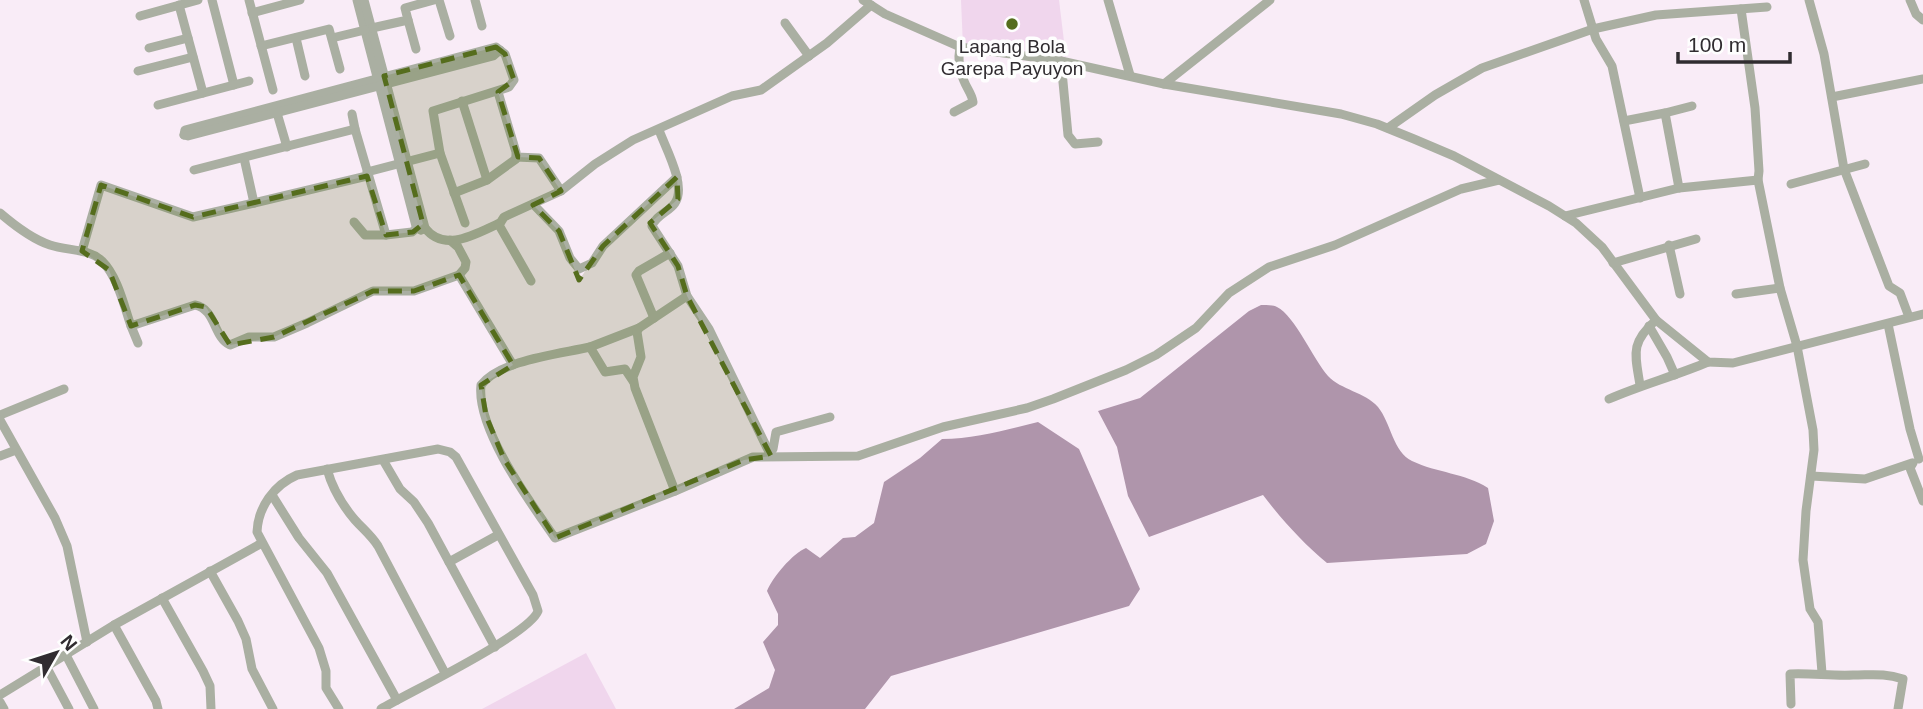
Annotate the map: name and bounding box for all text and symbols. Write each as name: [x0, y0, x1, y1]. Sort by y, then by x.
marker: Lapang Bola Garepa Payuyon: [1004, 16, 1020, 32]
scale bar: [1678, 21, 1790, 65]
text: 100 m: [1688, 33, 1746, 56]
place label: Lapang Bola Garepa Payuyon: [941, 36, 1083, 79]
north arrow: [21, 618, 91, 688]
text: N: [56, 631, 81, 655]

